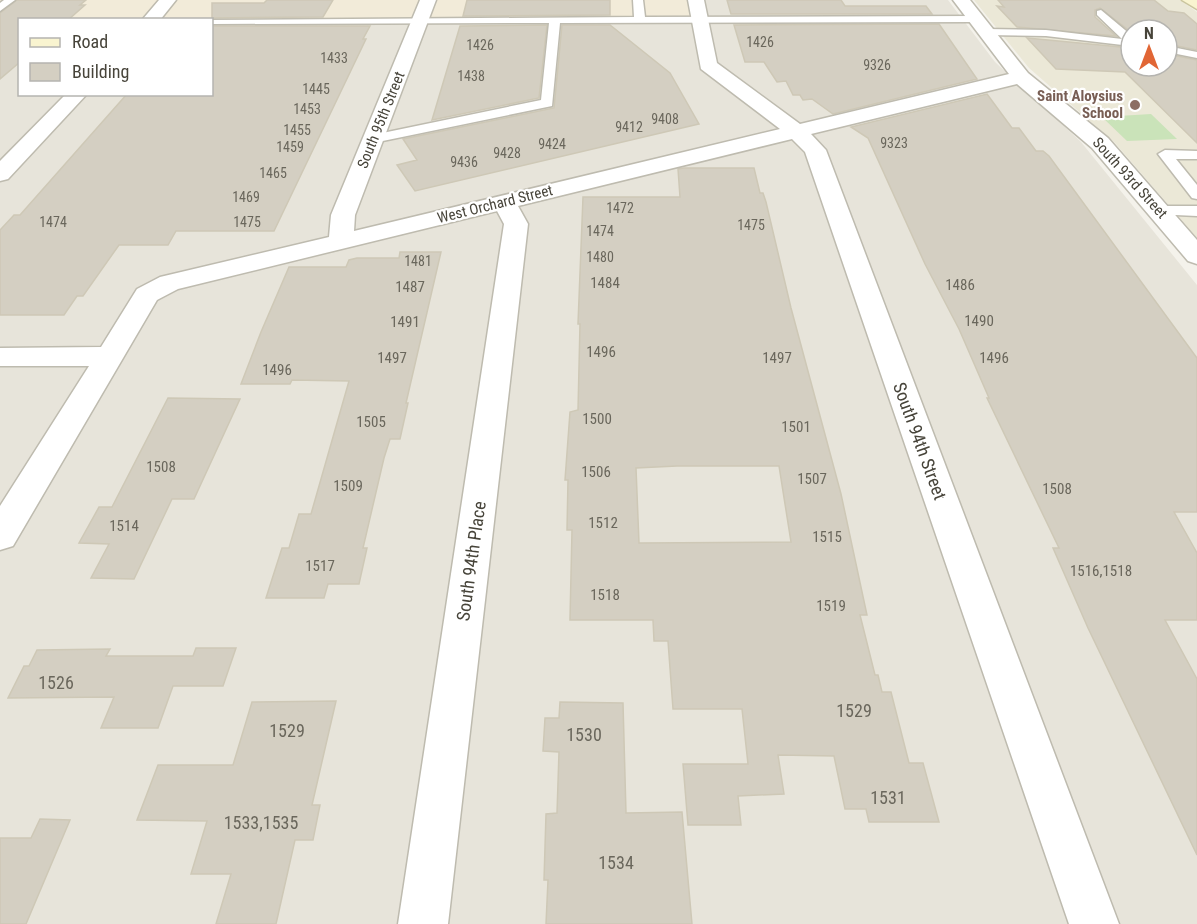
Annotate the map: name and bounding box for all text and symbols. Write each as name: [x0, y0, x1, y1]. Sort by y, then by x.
legend: [18, 18, 213, 96]
north arrow: [1119, 18, 1179, 78]
text: N: [1144, 24, 1154, 43]
text: Road: [72, 31, 108, 52]
house number: 1426: [746, 34, 774, 50]
house number: 1426: [466, 37, 494, 53]
house number: 1433: [320, 50, 348, 66]
house number: 9326: [863, 57, 891, 73]
text: Building: [72, 61, 129, 82]
house number: 1438: [457, 68, 485, 84]
street label: South 95th Street: [353, 69, 409, 171]
house number: 1445: [302, 81, 330, 97]
place label: Saint Aloysius School: [1037, 87, 1123, 122]
marker: Saint Aloysius School: [1128, 98, 1142, 112]
house number: 1453: [293, 101, 321, 117]
house number: 9408: [651, 111, 679, 127]
house number: 9412: [615, 119, 643, 135]
house number: 1455: [283, 122, 311, 138]
street label: South 93rd Street: [1089, 134, 1171, 222]
house number: 9323: [880, 135, 908, 151]
house number: 9424: [538, 136, 566, 152]
house number: 1459: [276, 139, 304, 155]
house number: 9428: [493, 145, 521, 161]
house number: 9436: [450, 154, 478, 170]
house number: 1465: [259, 165, 287, 181]
street label: West Orchard Street: [435, 181, 555, 227]
house number: 1469: [232, 189, 260, 205]
house number: 1472: [606, 200, 634, 216]
house number: 1474: [39, 214, 67, 230]
house number: 1475: [233, 214, 261, 230]
house number: 1475: [737, 217, 765, 233]
house number: 1474: [586, 223, 614, 239]
house number: 1480: [586, 249, 614, 265]
house number: 1481: [404, 253, 432, 269]
house number: 1484: [590, 274, 620, 292]
house number: 1486: [945, 276, 975, 294]
house number: 1487: [395, 278, 425, 296]
house number: 1490: [964, 312, 994, 330]
house number: 1491: [390, 313, 420, 331]
house number: 1496: [586, 343, 616, 361]
house number: 1497: [377, 349, 407, 367]
house number: 1497: [762, 349, 792, 367]
house number: 1496: [979, 349, 1009, 367]
house number: 1496: [262, 361, 292, 379]
street label: South 94th Street: [889, 379, 951, 503]
house number: 1500: [582, 410, 612, 428]
house number: 1505: [356, 413, 386, 431]
house number: 1501: [781, 418, 811, 436]
house number: 1508: [146, 458, 176, 476]
house number: 1506: [581, 463, 611, 481]
house number: 1507: [797, 470, 827, 488]
house number: 1509: [333, 477, 363, 495]
house number: 1508: [1042, 480, 1072, 498]
street label: South 94th Place: [452, 500, 490, 622]
house number: 1512: [588, 514, 618, 532]
house number: 1514: [109, 517, 139, 535]
house number: 1515: [812, 528, 842, 546]
house number: 1517: [305, 557, 335, 575]
house number: 1516,1518: [1070, 562, 1132, 580]
house number: 1518: [590, 586, 620, 604]
house number: 1519: [816, 597, 846, 615]
house number: 1526: [38, 672, 74, 693]
house number: 1529: [836, 700, 872, 721]
house number: 1529: [269, 720, 305, 741]
house number: 1530: [566, 724, 602, 745]
house number: 1531: [870, 787, 906, 808]
house number: 1533,1535: [224, 812, 298, 833]
house number: 1534: [598, 852, 634, 873]

